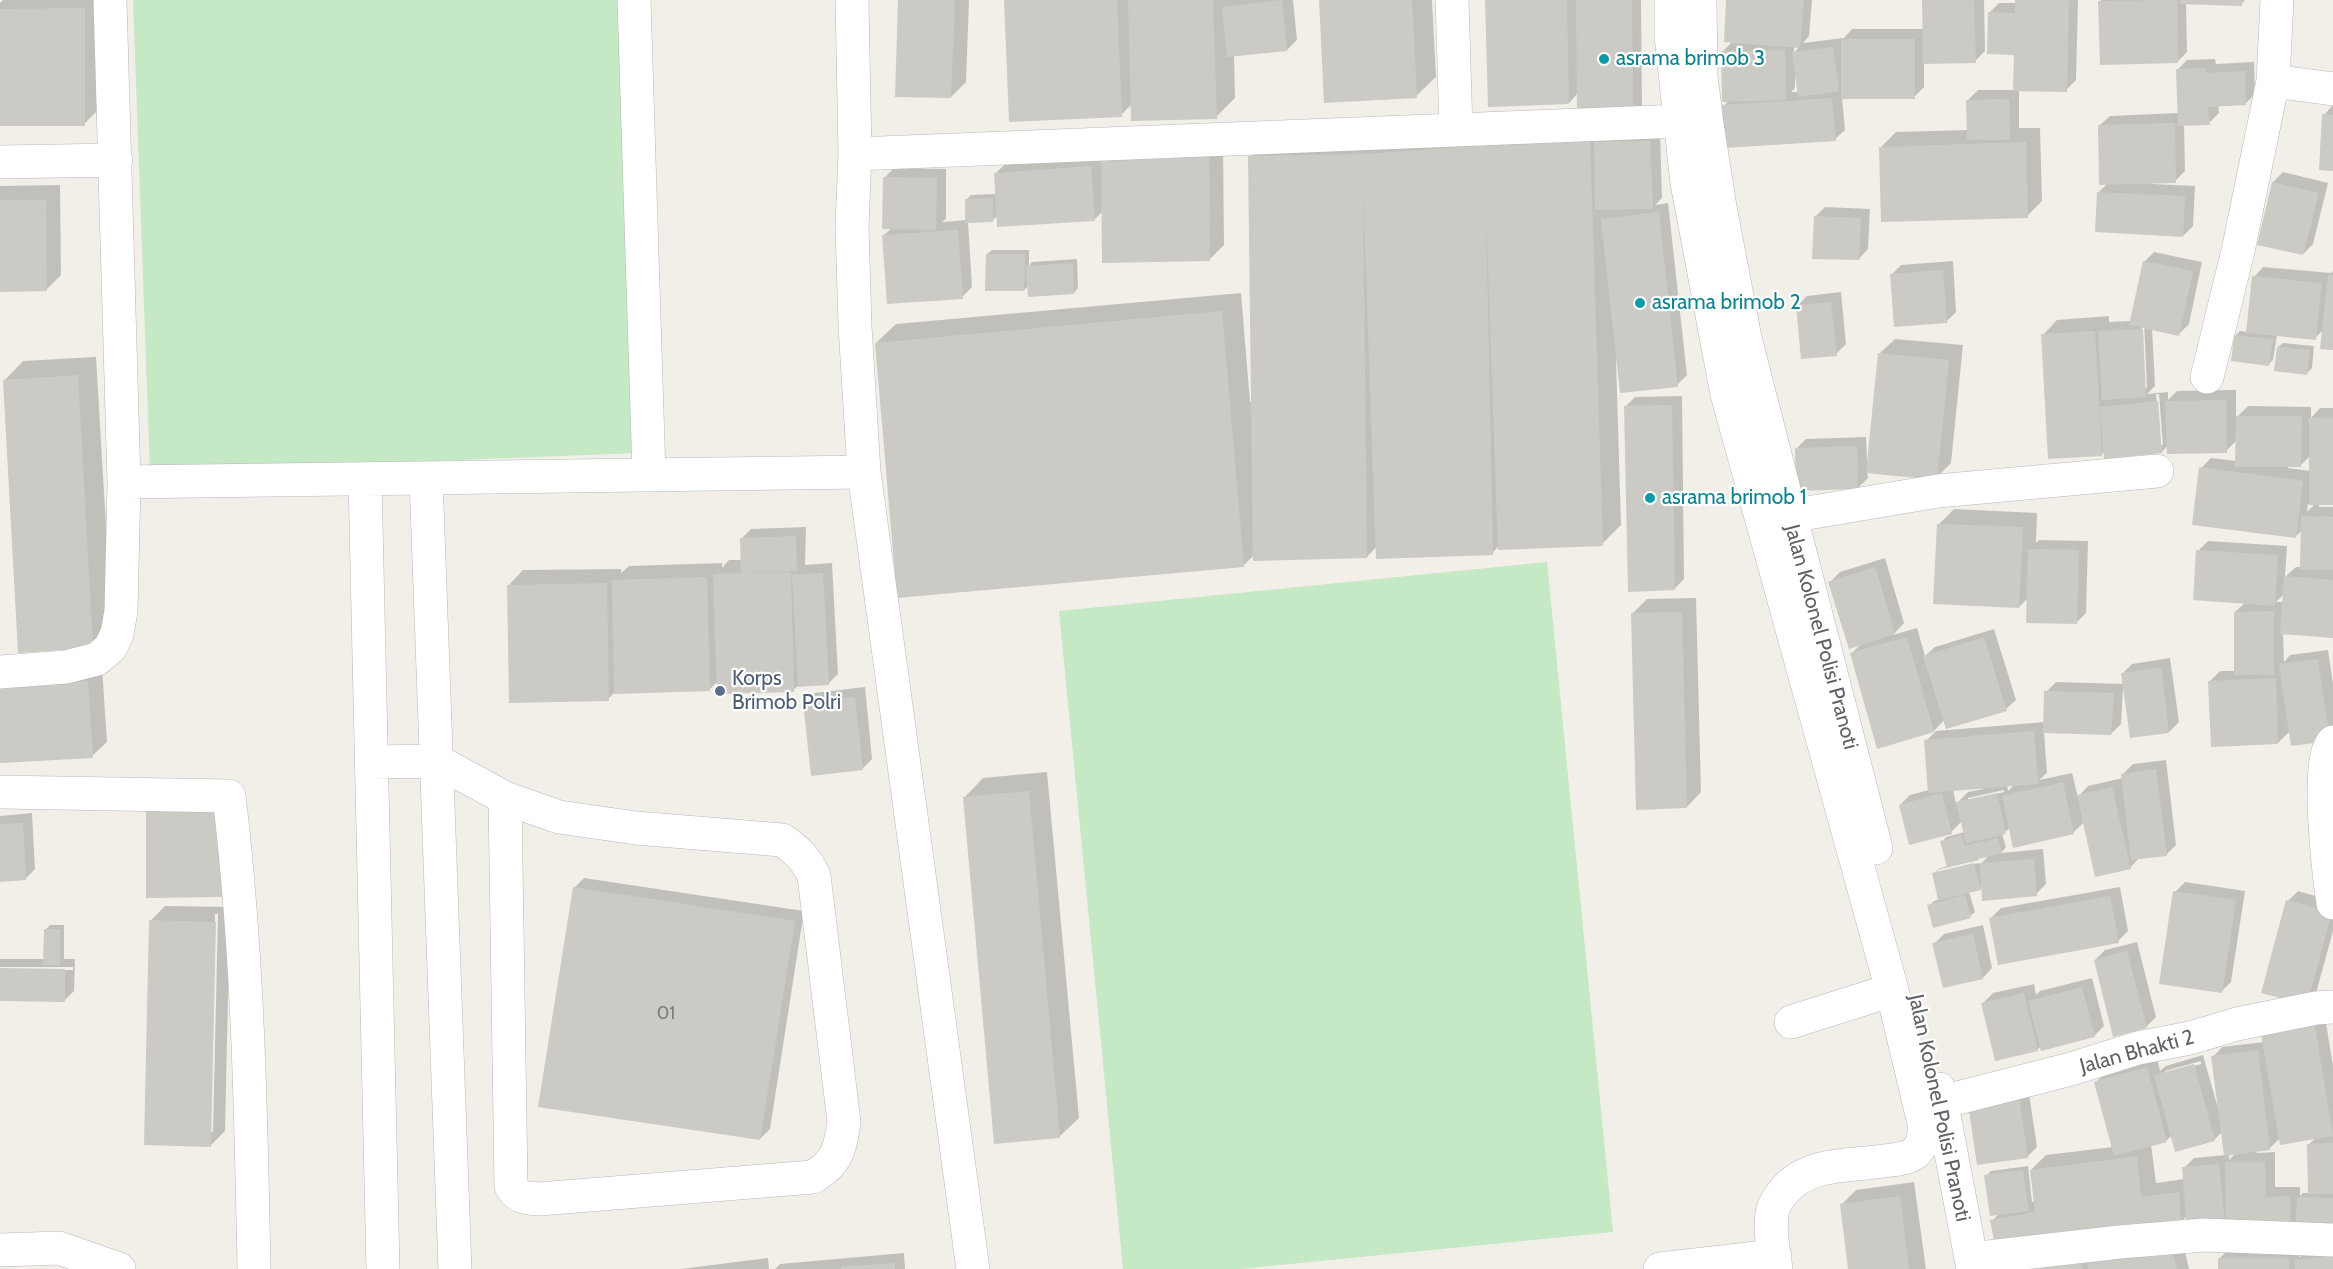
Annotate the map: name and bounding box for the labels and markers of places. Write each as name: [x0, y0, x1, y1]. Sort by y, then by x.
place label: asrama brimob 3: [1616, 46, 1765, 72]
marker: asrama brimob 3: [1597, 52, 1611, 66]
place label: asrama brimob 2: [1652, 290, 1801, 316]
marker: asrama brimob 2: [1633, 296, 1647, 310]
place label: asrama brimob 1: [1662, 485, 1807, 511]
marker: asrama brimob 1: [1643, 491, 1657, 505]
place label: Korps Brimob Polri: [732, 666, 841, 716]
marker: Korps Brimob Polri: [713, 684, 727, 698]

